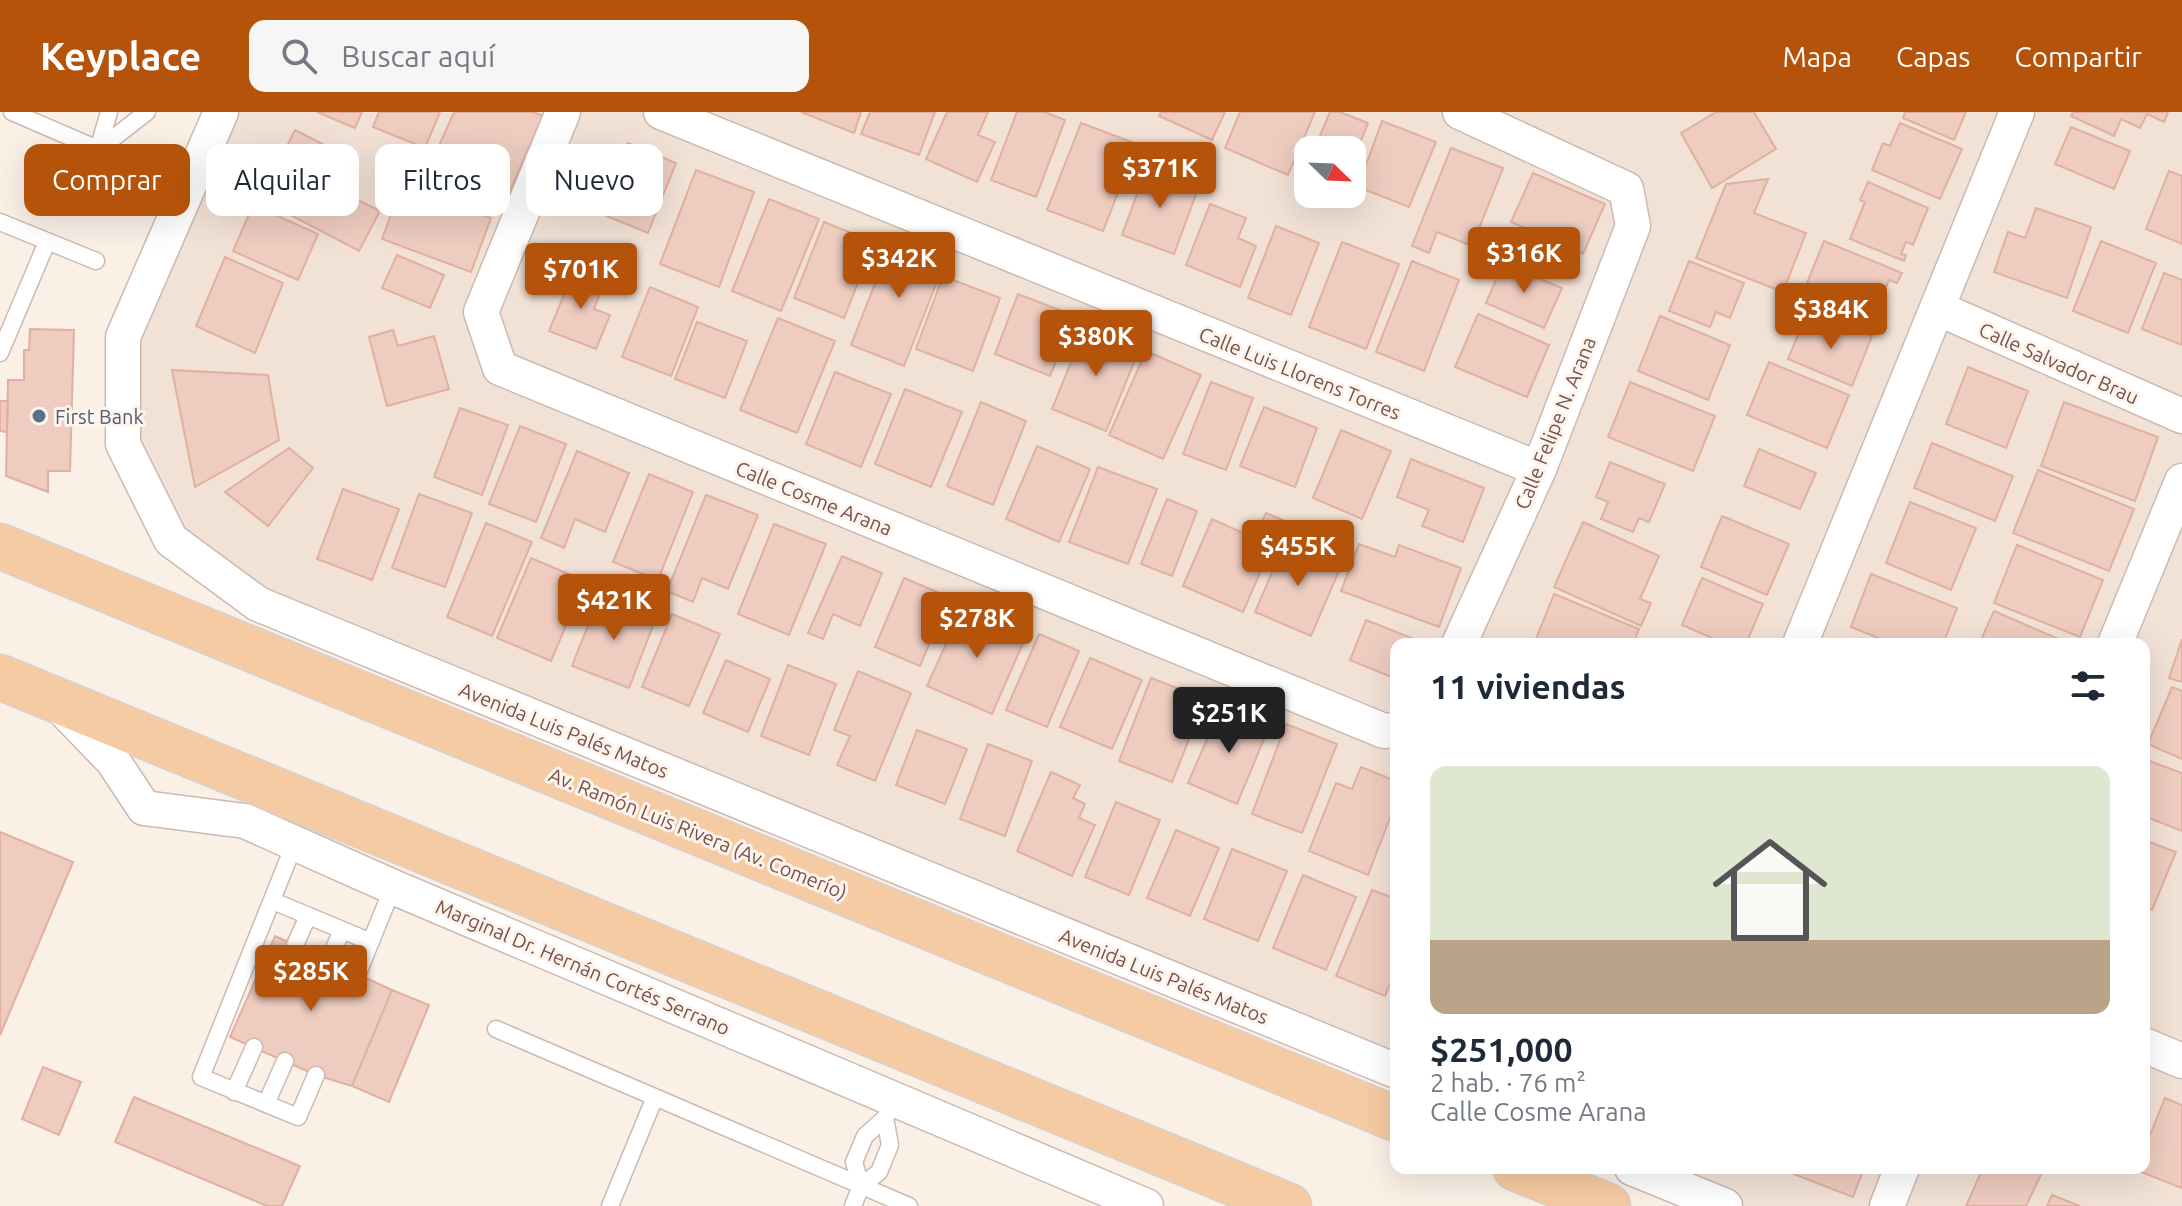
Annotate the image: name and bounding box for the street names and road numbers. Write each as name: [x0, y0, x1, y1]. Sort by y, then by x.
street label: Calle Salvador Brau: [1976, 317, 2142, 409]
street label: Calle Luis Llorens Torres: [1196, 322, 1404, 424]
street label: Calle Felipe N. Arana: [1510, 333, 1600, 513]
street label: Calle Cosme Arana: [732, 456, 896, 540]
street label: Avenida Luis Palés Matos: [456, 677, 672, 783]
street label: Av. Ramón Luis Rivera (Av. Comerío): [546, 763, 850, 903]
street label: Marginal Dr. Hernán Cortés Serrano: [432, 894, 734, 1040]
street label: Avenida Luis Palés Matos: [1056, 923, 1272, 1029]

